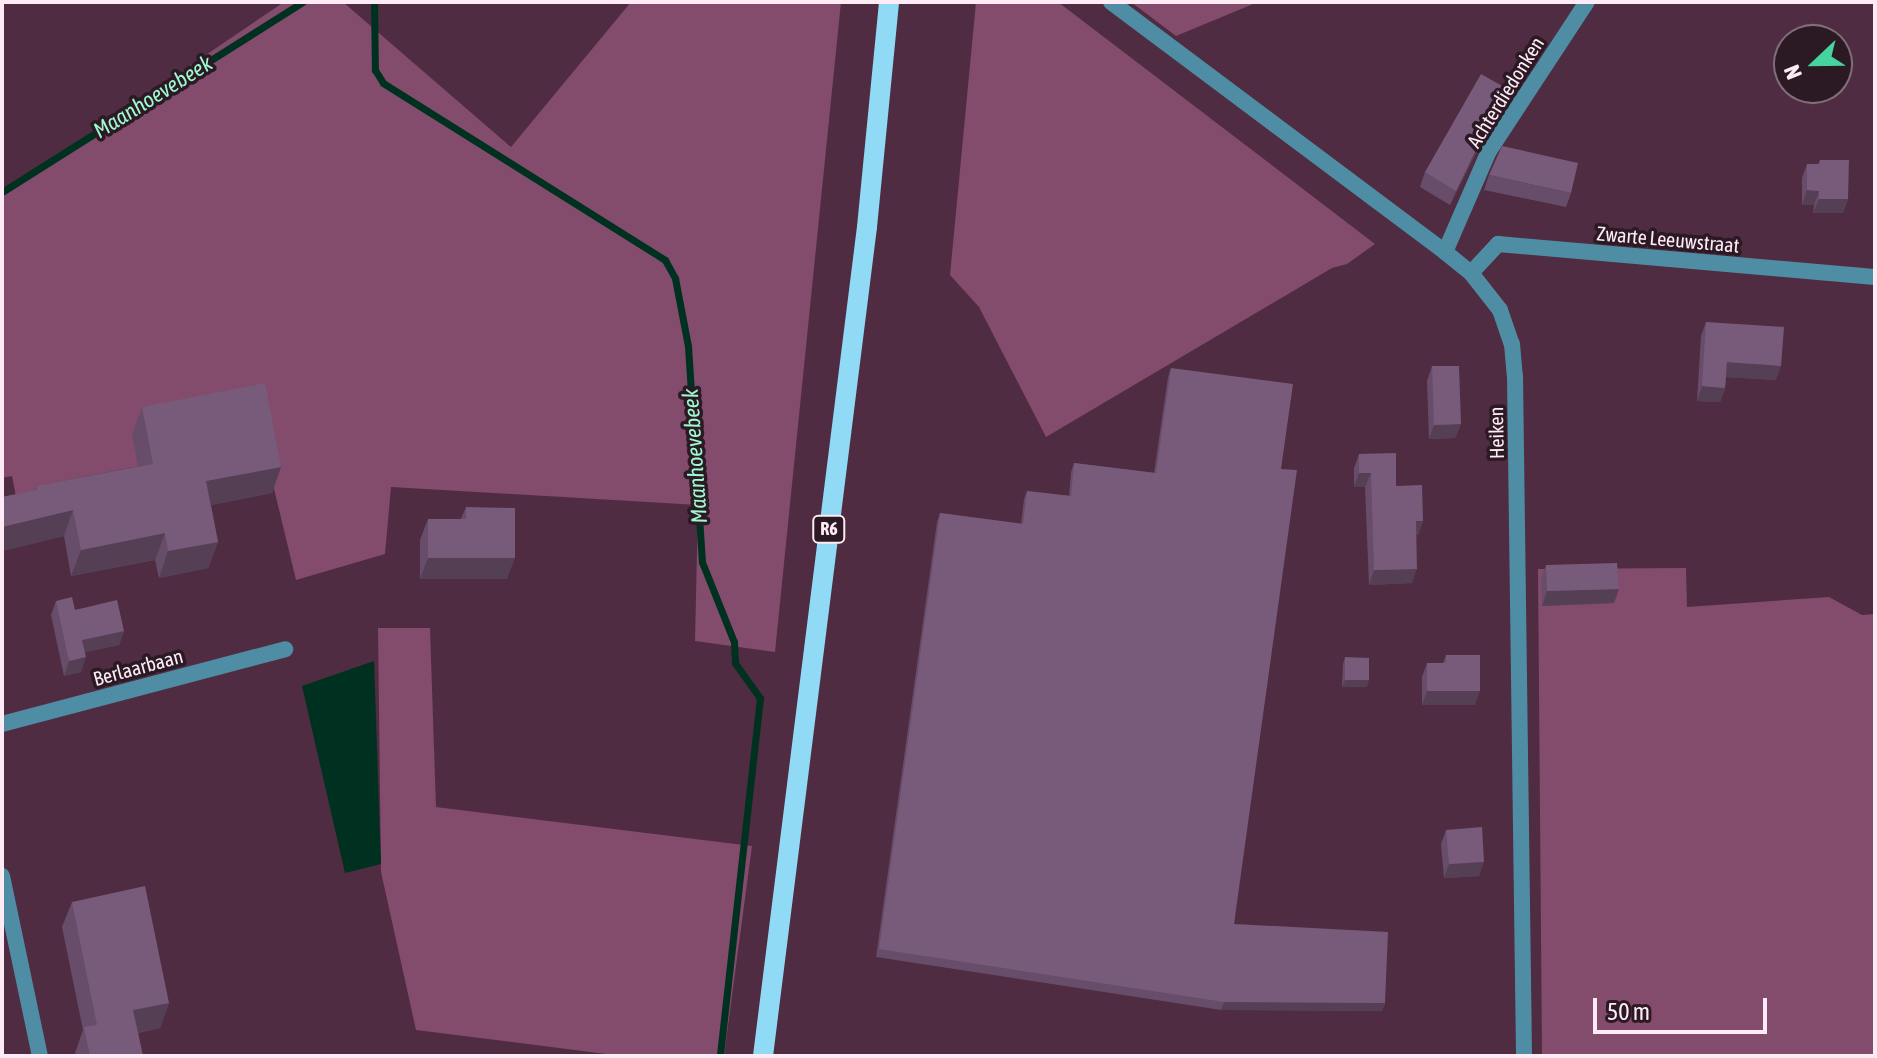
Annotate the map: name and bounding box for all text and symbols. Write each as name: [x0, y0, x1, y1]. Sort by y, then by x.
north arrow: [1773, 24, 1853, 104]
street label: Achterdiedonken: [1461, 32, 1549, 152]
water label: Maanhoevebeek: [89, 50, 217, 144]
text: N: [1778, 61, 1807, 83]
street label: Zwarte Leeuwstraat: [1596, 221, 1740, 257]
water label: Maanhoevebeek: [677, 388, 713, 524]
street label: Heiken: [1484, 407, 1508, 459]
road number: R6: [811, 515, 847, 543]
street label: Berlaarbaan: [90, 643, 186, 691]
scale bar: [1597, 982, 1771, 1032]
text: 50 m: [1607, 998, 1650, 1025]

